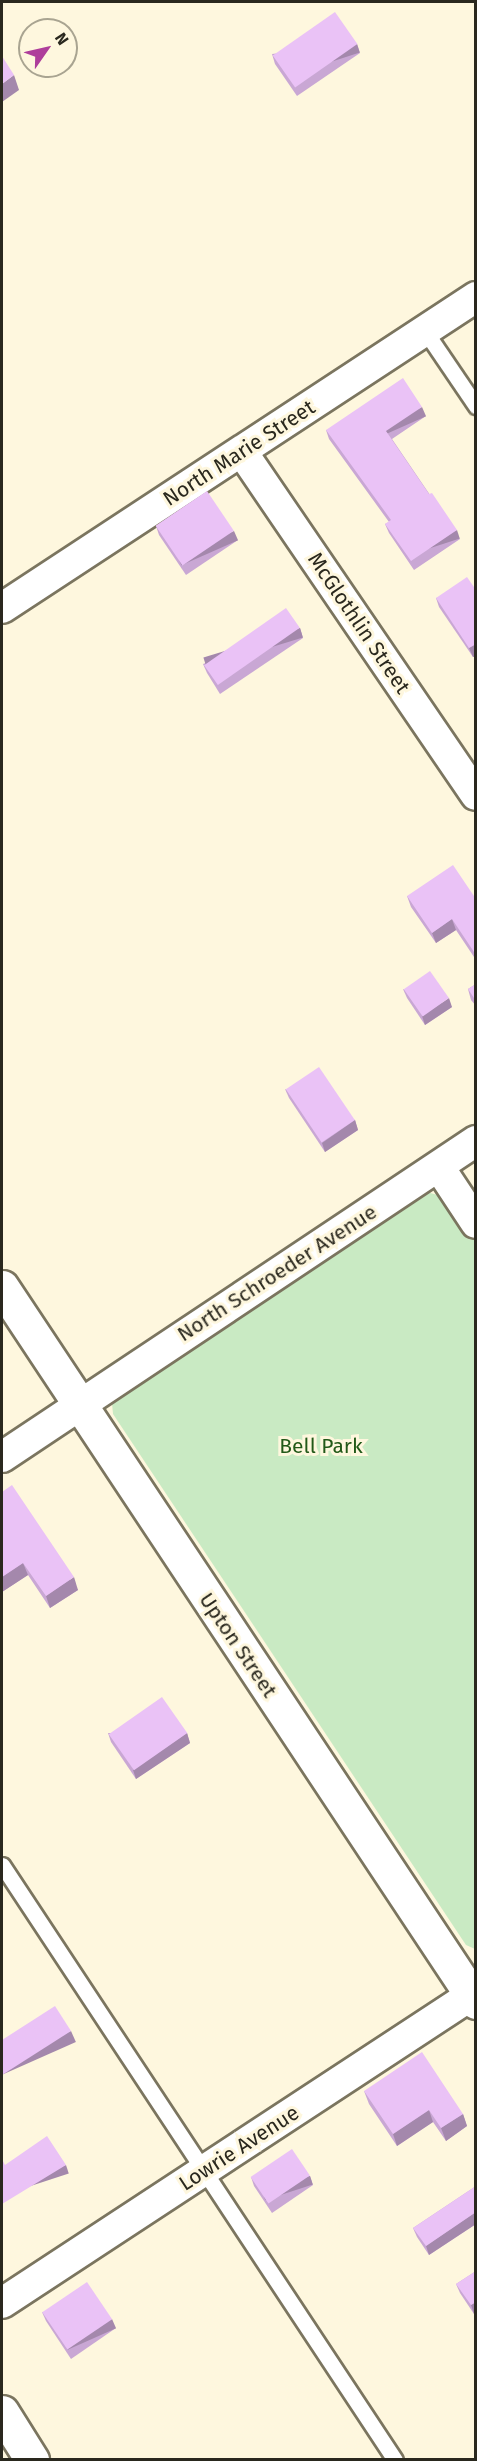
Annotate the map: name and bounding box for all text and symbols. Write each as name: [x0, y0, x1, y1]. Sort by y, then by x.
north arrow: [18, 18, 78, 78]
text: N: [51, 29, 73, 48]
street label: North Marie Street: [158, 395, 320, 511]
street label: McGlothlin Street: [302, 548, 416, 698]
street label: North Schroeder Avenue: [173, 1199, 381, 1347]
park label: Bell Park: [279, 1433, 363, 1459]
street label: Upton Street: [194, 1588, 282, 1702]
street label: Lowrie Avenue: [174, 2100, 304, 2196]

